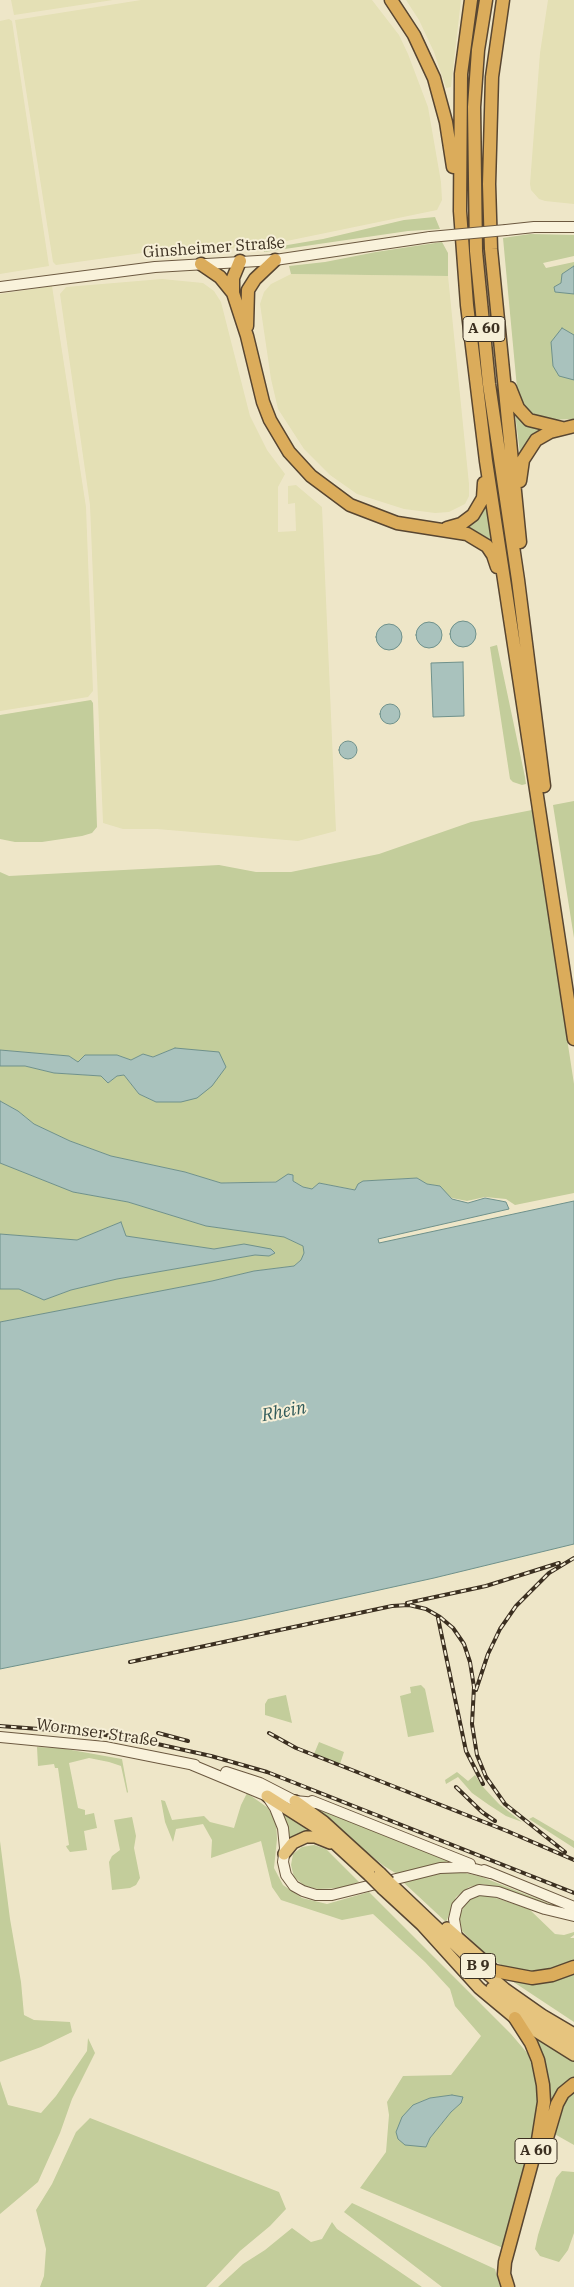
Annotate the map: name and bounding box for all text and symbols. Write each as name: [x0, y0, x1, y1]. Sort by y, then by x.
street label: Ginsheimer Straße: [142, 233, 286, 263]
road number: A 60: [463, 316, 505, 342]
water label: Rhein: [260, 1397, 308, 1427]
street label: Wormser Straße: [35, 1715, 159, 1751]
road number: B 9: [460, 1954, 496, 1978]
road number: A 60: [515, 2138, 557, 2164]

